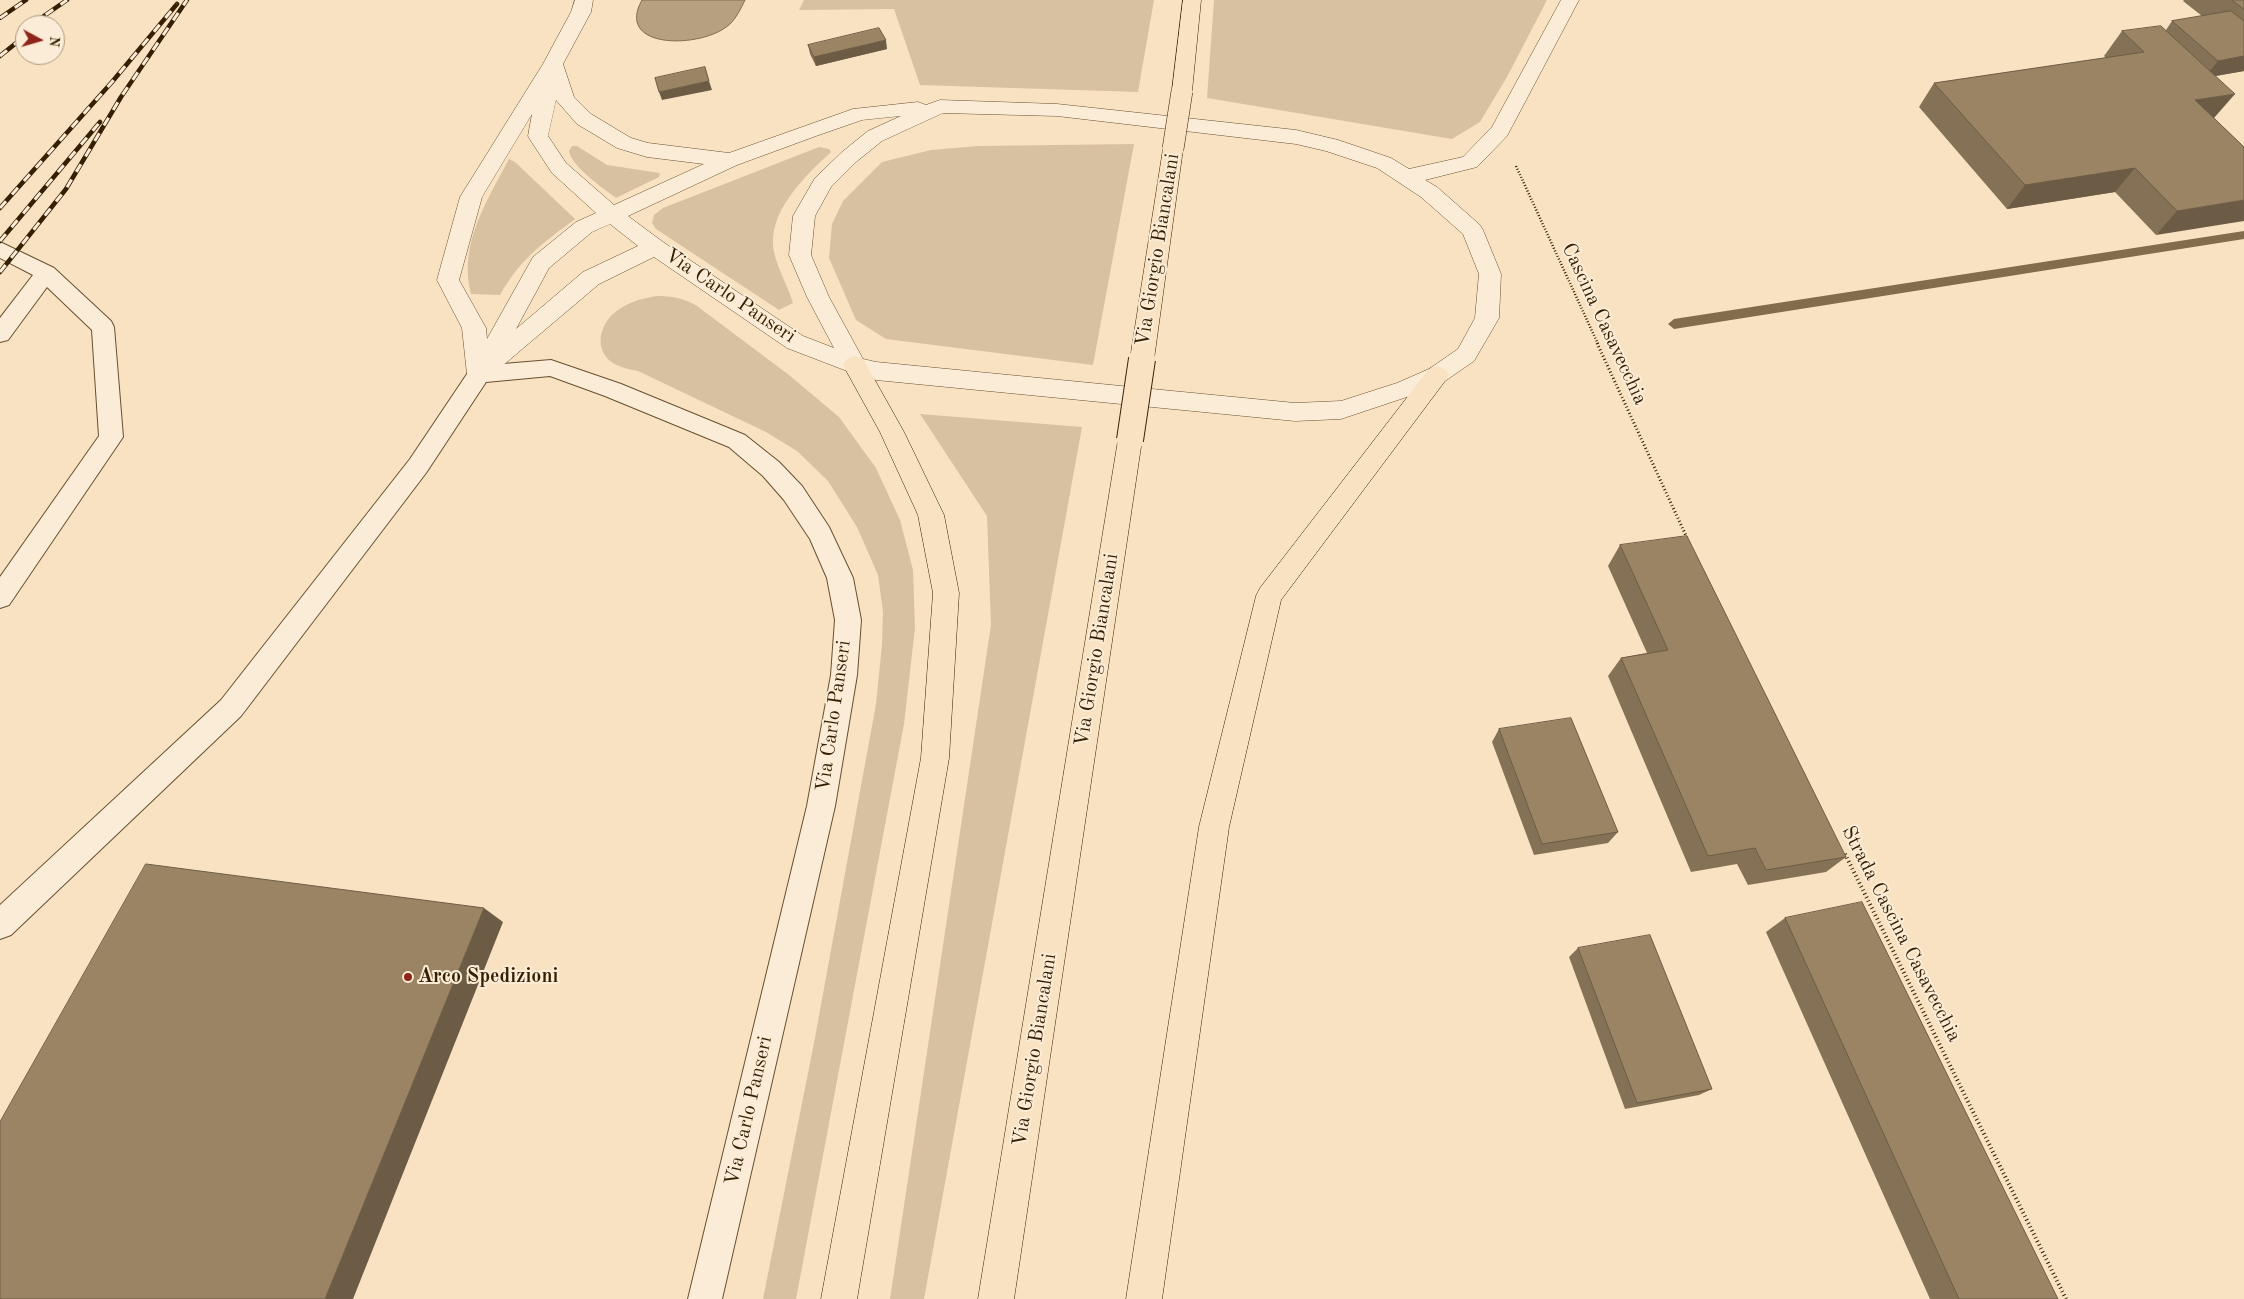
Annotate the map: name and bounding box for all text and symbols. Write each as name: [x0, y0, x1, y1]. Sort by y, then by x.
north arrow: [15, 15, 65, 65]
text: N: [46, 35, 61, 48]
street label: Via Giorgio Biancalani: [1131, 152, 1185, 348]
street label: Cascina Casavecchia: [1556, 239, 1652, 409]
street label: Via Carlo Panseri: [660, 243, 800, 349]
street label: Via Giorgio Biancalani: [1070, 552, 1124, 748]
street label: Via Carlo Panseri: [811, 639, 857, 793]
street label: Strada Cascina Casavecchia: [1836, 822, 1966, 1046]
street label: Via Giorgio Biancalani: [1008, 952, 1062, 1148]
place label: Arco Spedizioni: [418, 965, 558, 989]
marker: Arco Spedizioni: [402, 971, 414, 983]
street label: Via Carlo Panseri: [720, 1034, 778, 1188]

